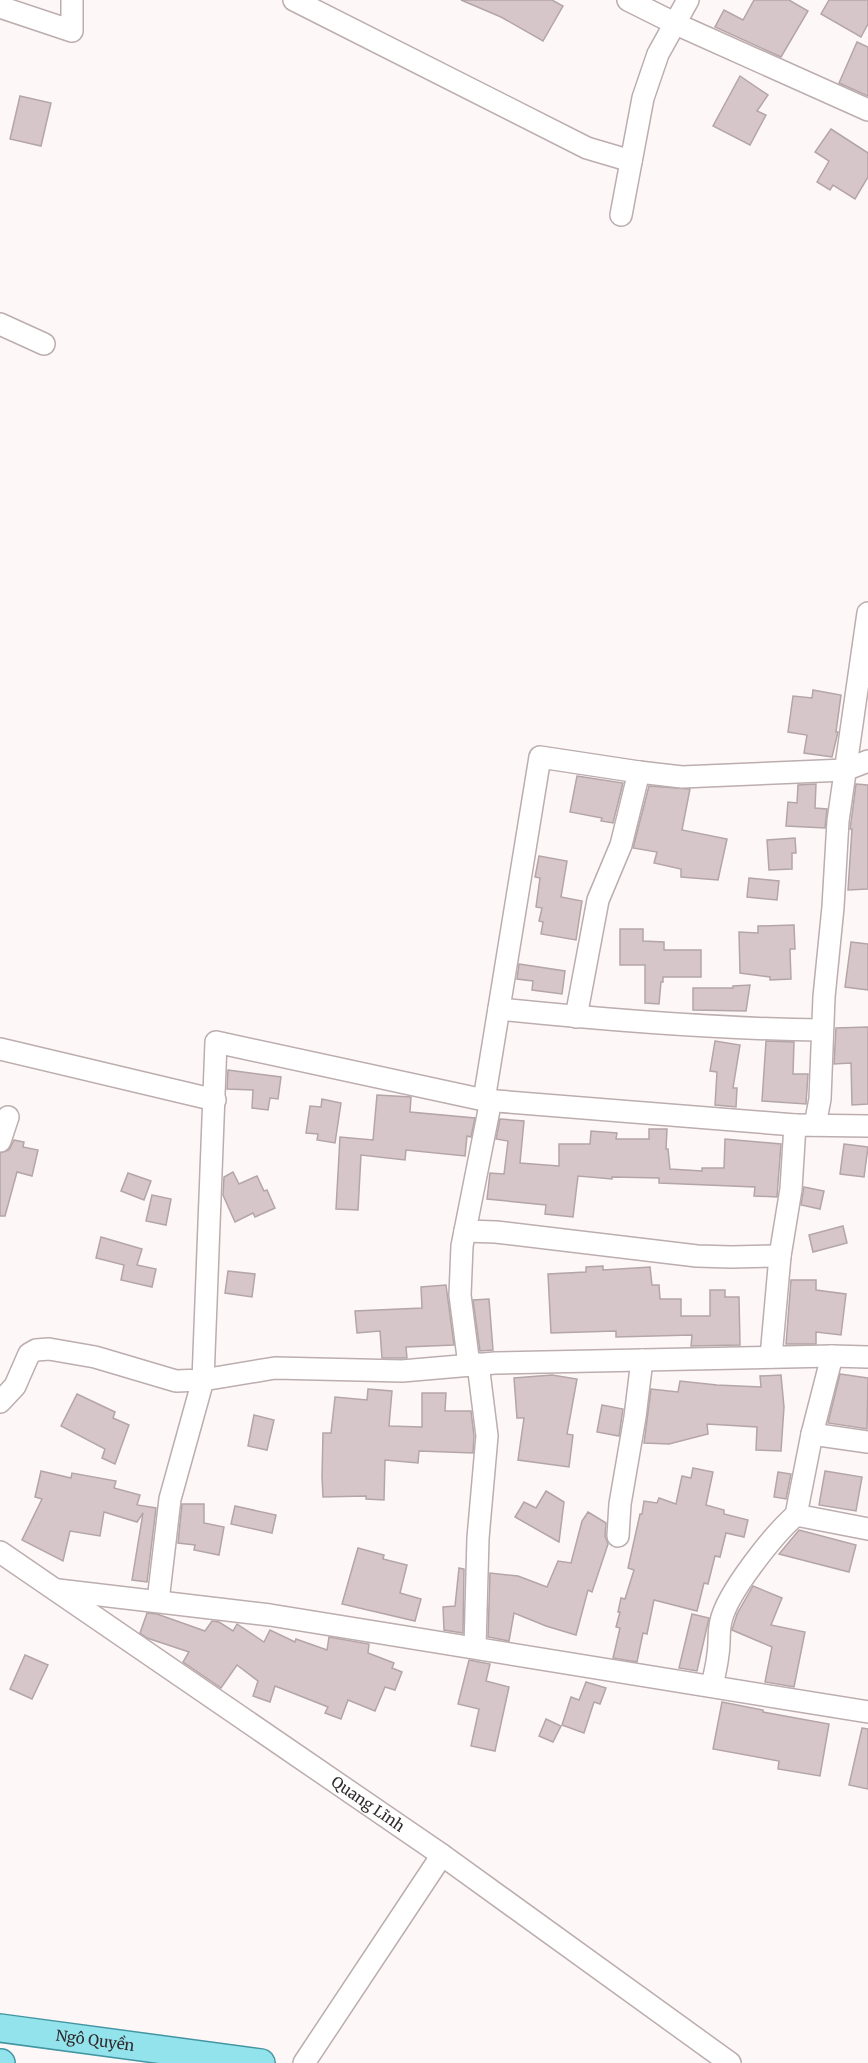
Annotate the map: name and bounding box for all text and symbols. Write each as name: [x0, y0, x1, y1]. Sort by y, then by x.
street label: Quang Lĩnh: [328, 1772, 409, 1836]
street label: Ngô Quyền: [55, 2026, 136, 2055]

